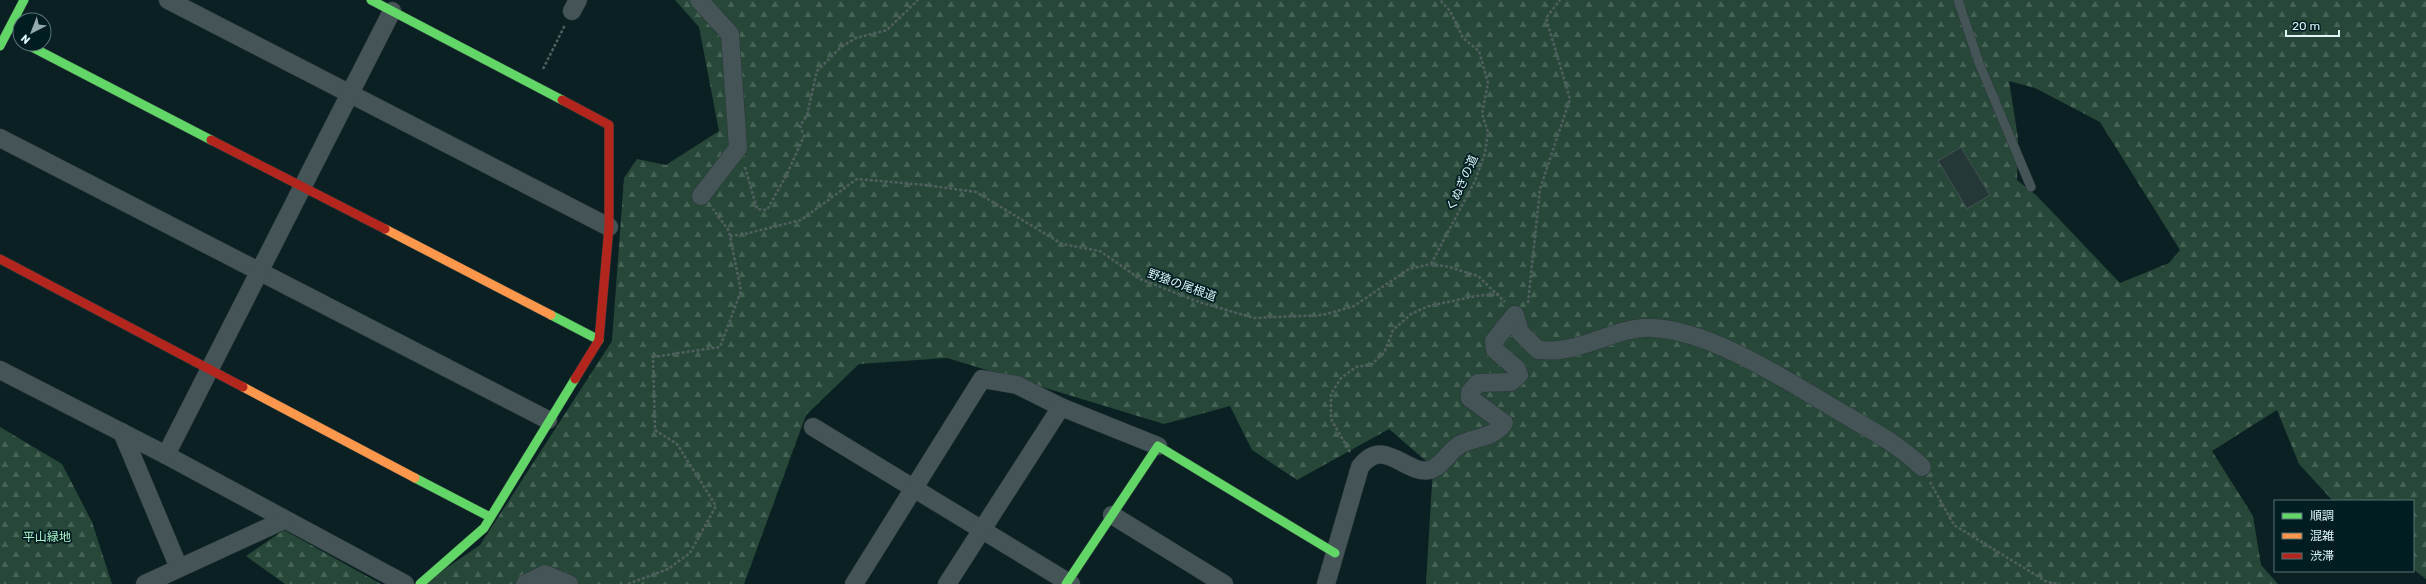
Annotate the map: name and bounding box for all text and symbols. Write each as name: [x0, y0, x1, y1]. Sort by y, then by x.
north arrow: [12, 12, 52, 52]
scale bar: [2286, 12, 2339, 38]
text: 20 m: [2292, 19, 2320, 33]
text: N: [18, 32, 33, 47]
street label: くぬぎの道: [1443, 153, 1481, 213]
street label: 野猿の尾根道: [1146, 266, 1218, 304]
legend: [2274, 500, 2414, 572]
text: 順調: [2310, 509, 2334, 523]
text: 混雑: [2310, 529, 2334, 543]
park label: 平山緑地: [23, 530, 71, 544]
text: 渋滞: [2310, 549, 2334, 563]

